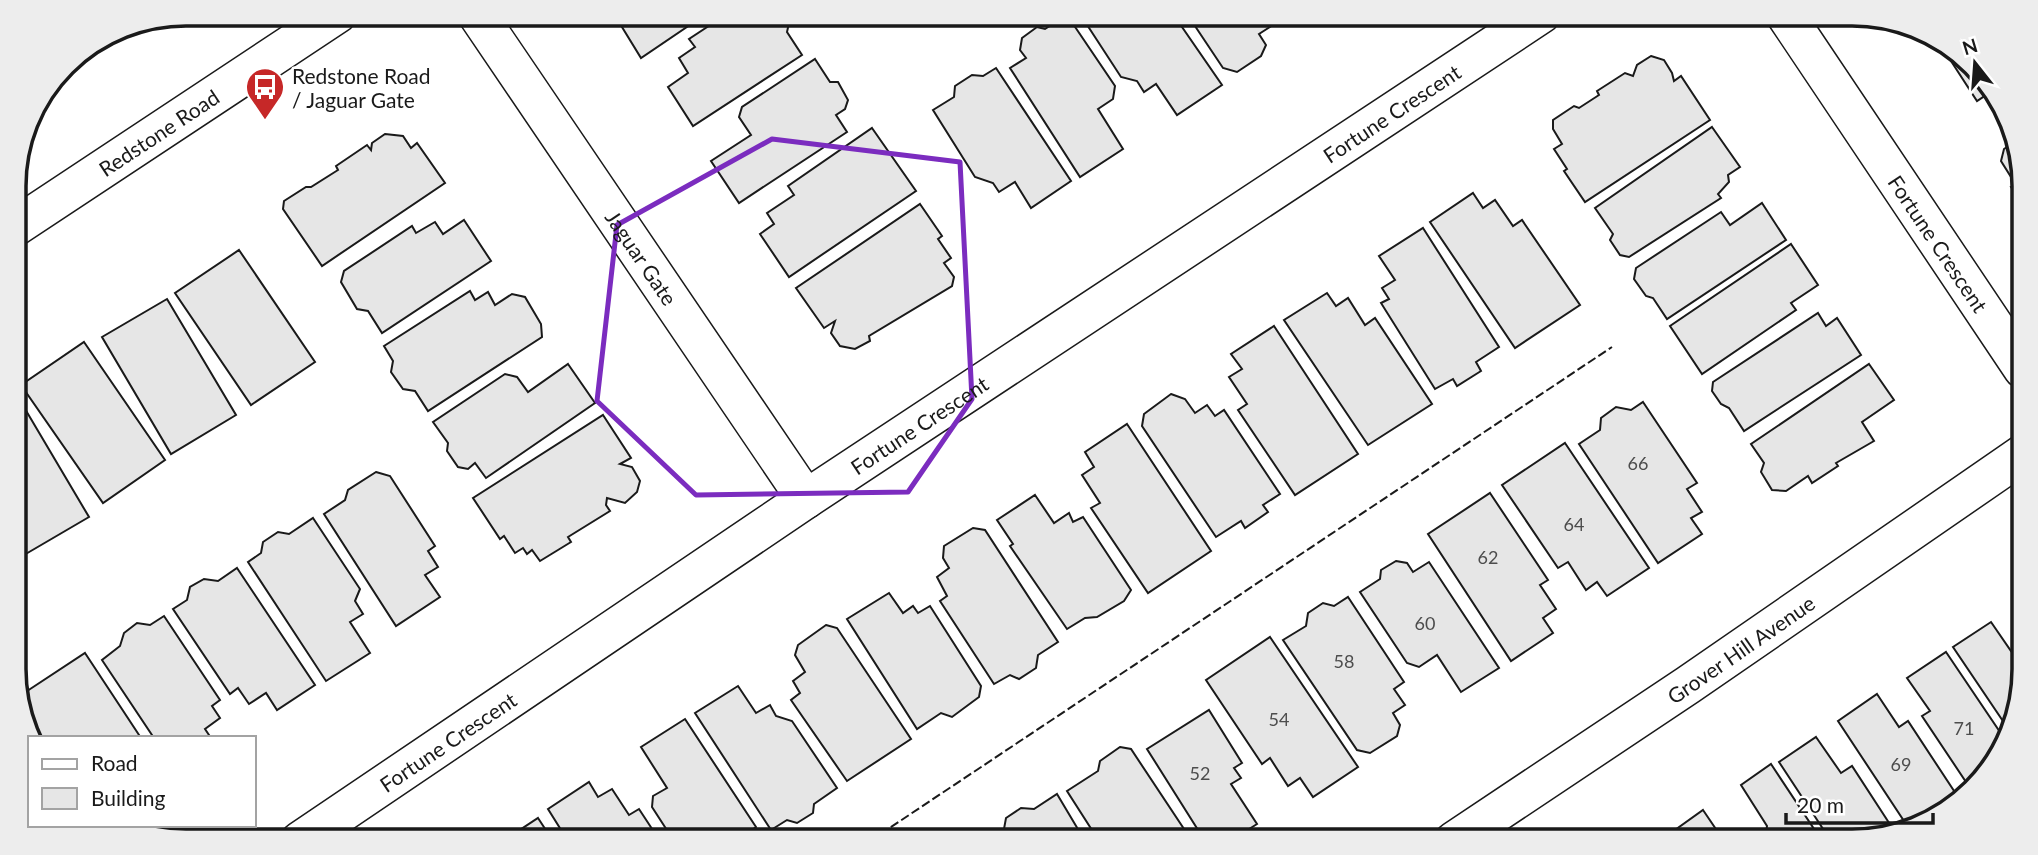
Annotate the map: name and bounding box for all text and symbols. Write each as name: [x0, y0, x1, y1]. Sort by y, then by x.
north arrow: [1940, 28, 2010, 98]
text: N: [1960, 33, 1980, 59]
street label: Fortune Crescent: [1318, 58, 1465, 167]
place label: Redstone Road / Jaguar Gate: [292, 63, 431, 112]
bus stop icon: Redstone Road / Jaguar Gate: [244, 66, 286, 121]
street label: Redstone Road: [94, 83, 223, 181]
street label: Fortune Crescent: [1884, 170, 1994, 317]
street label: Jaguar Gate: [601, 205, 683, 309]
street label: Fortune Crescent: [845, 370, 993, 479]
house number: 66: [1628, 452, 1648, 474]
house number: 64: [1564, 513, 1584, 535]
house number: 62: [1478, 546, 1498, 568]
street label: Grover Hill Avenue: [1662, 589, 1819, 708]
house number: 60: [1415, 612, 1435, 634]
house number: 58: [1334, 650, 1354, 672]
street label: Fortune Crescent: [374, 686, 521, 796]
house number: 54: [1269, 708, 1289, 730]
house number: 71: [1954, 717, 1974, 739]
legend: [28, 736, 256, 827]
text: Road: [91, 750, 138, 775]
house number: 69: [1891, 753, 1911, 775]
house number: 52: [1190, 762, 1210, 784]
scale bar: [1786, 782, 1933, 826]
text: Building: [91, 785, 166, 810]
text: 20 m: [1797, 792, 1844, 817]

